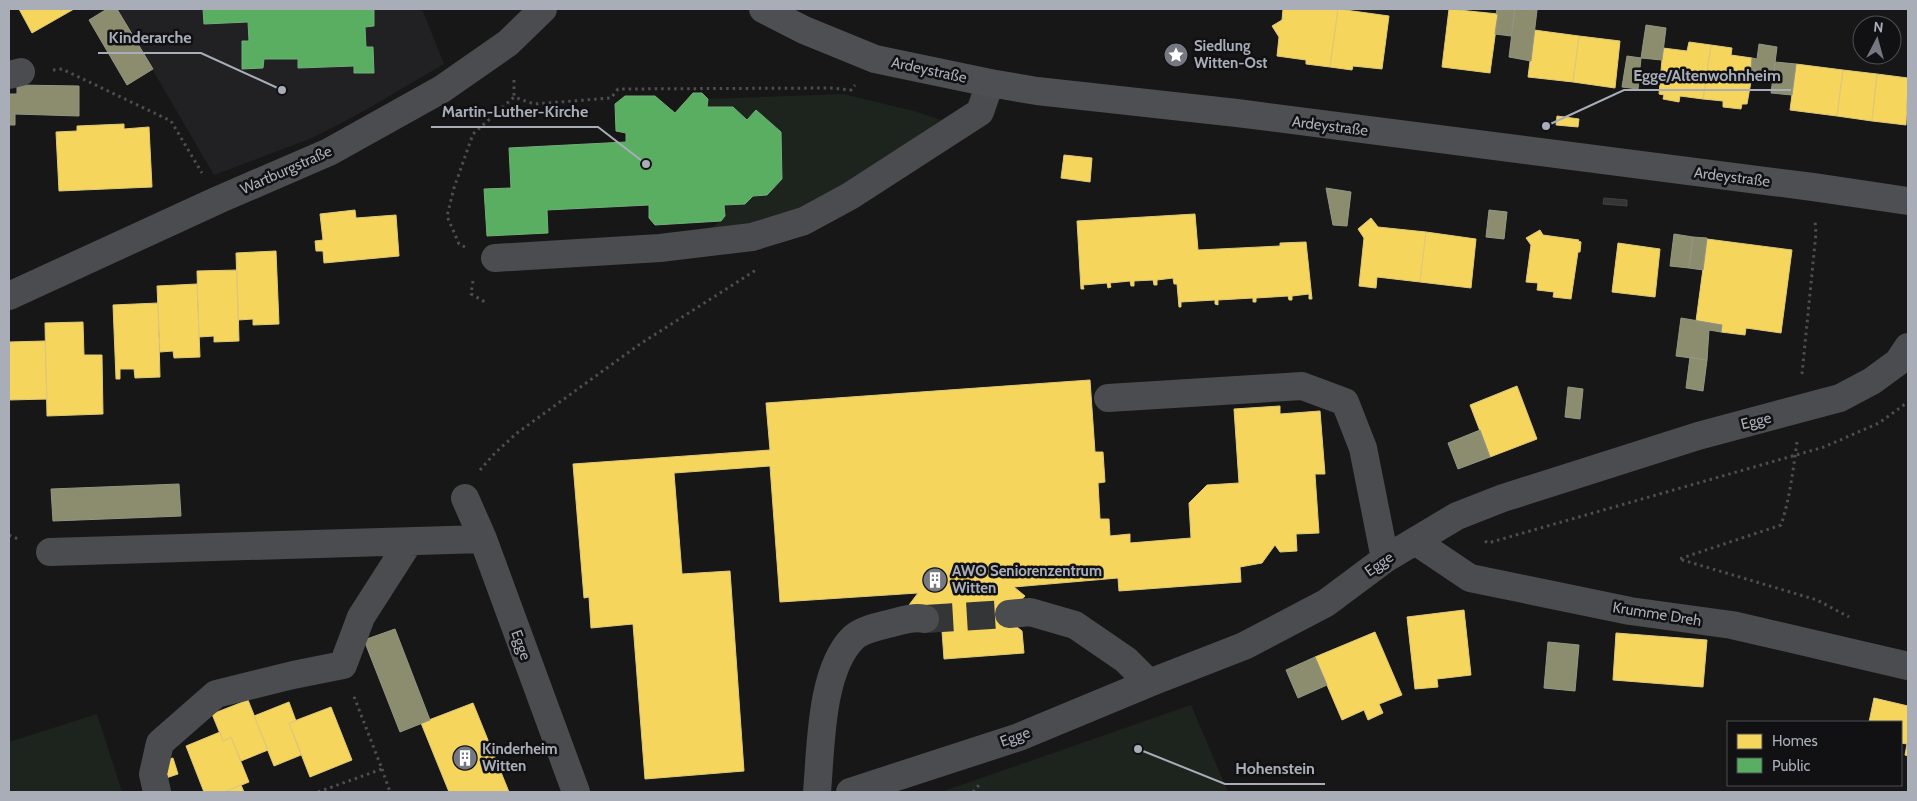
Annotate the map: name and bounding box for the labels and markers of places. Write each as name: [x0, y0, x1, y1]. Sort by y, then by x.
callout: Kinderarche: [98, 22, 201, 53]
place label: Siedlung Witten-Ost: [1194, 37, 1267, 72]
place icon: Siedlung Witten-Ost: [1163, 42, 1189, 68]
callout: Egge/Altenwohnheim: [1624, 59, 1791, 90]
callout: Martin-Luther-Kirche: [431, 96, 598, 127]
place label: AWO Seniorenzentrum Witten: [952, 562, 1102, 597]
building icon: AWO Seniorenzentrum Witten: [922, 567, 948, 593]
place label: Kinderheim Witten: [482, 740, 558, 775]
building icon: Kinderheim Witten: [452, 745, 478, 771]
callout: Hohenstein: [1225, 753, 1325, 784]

